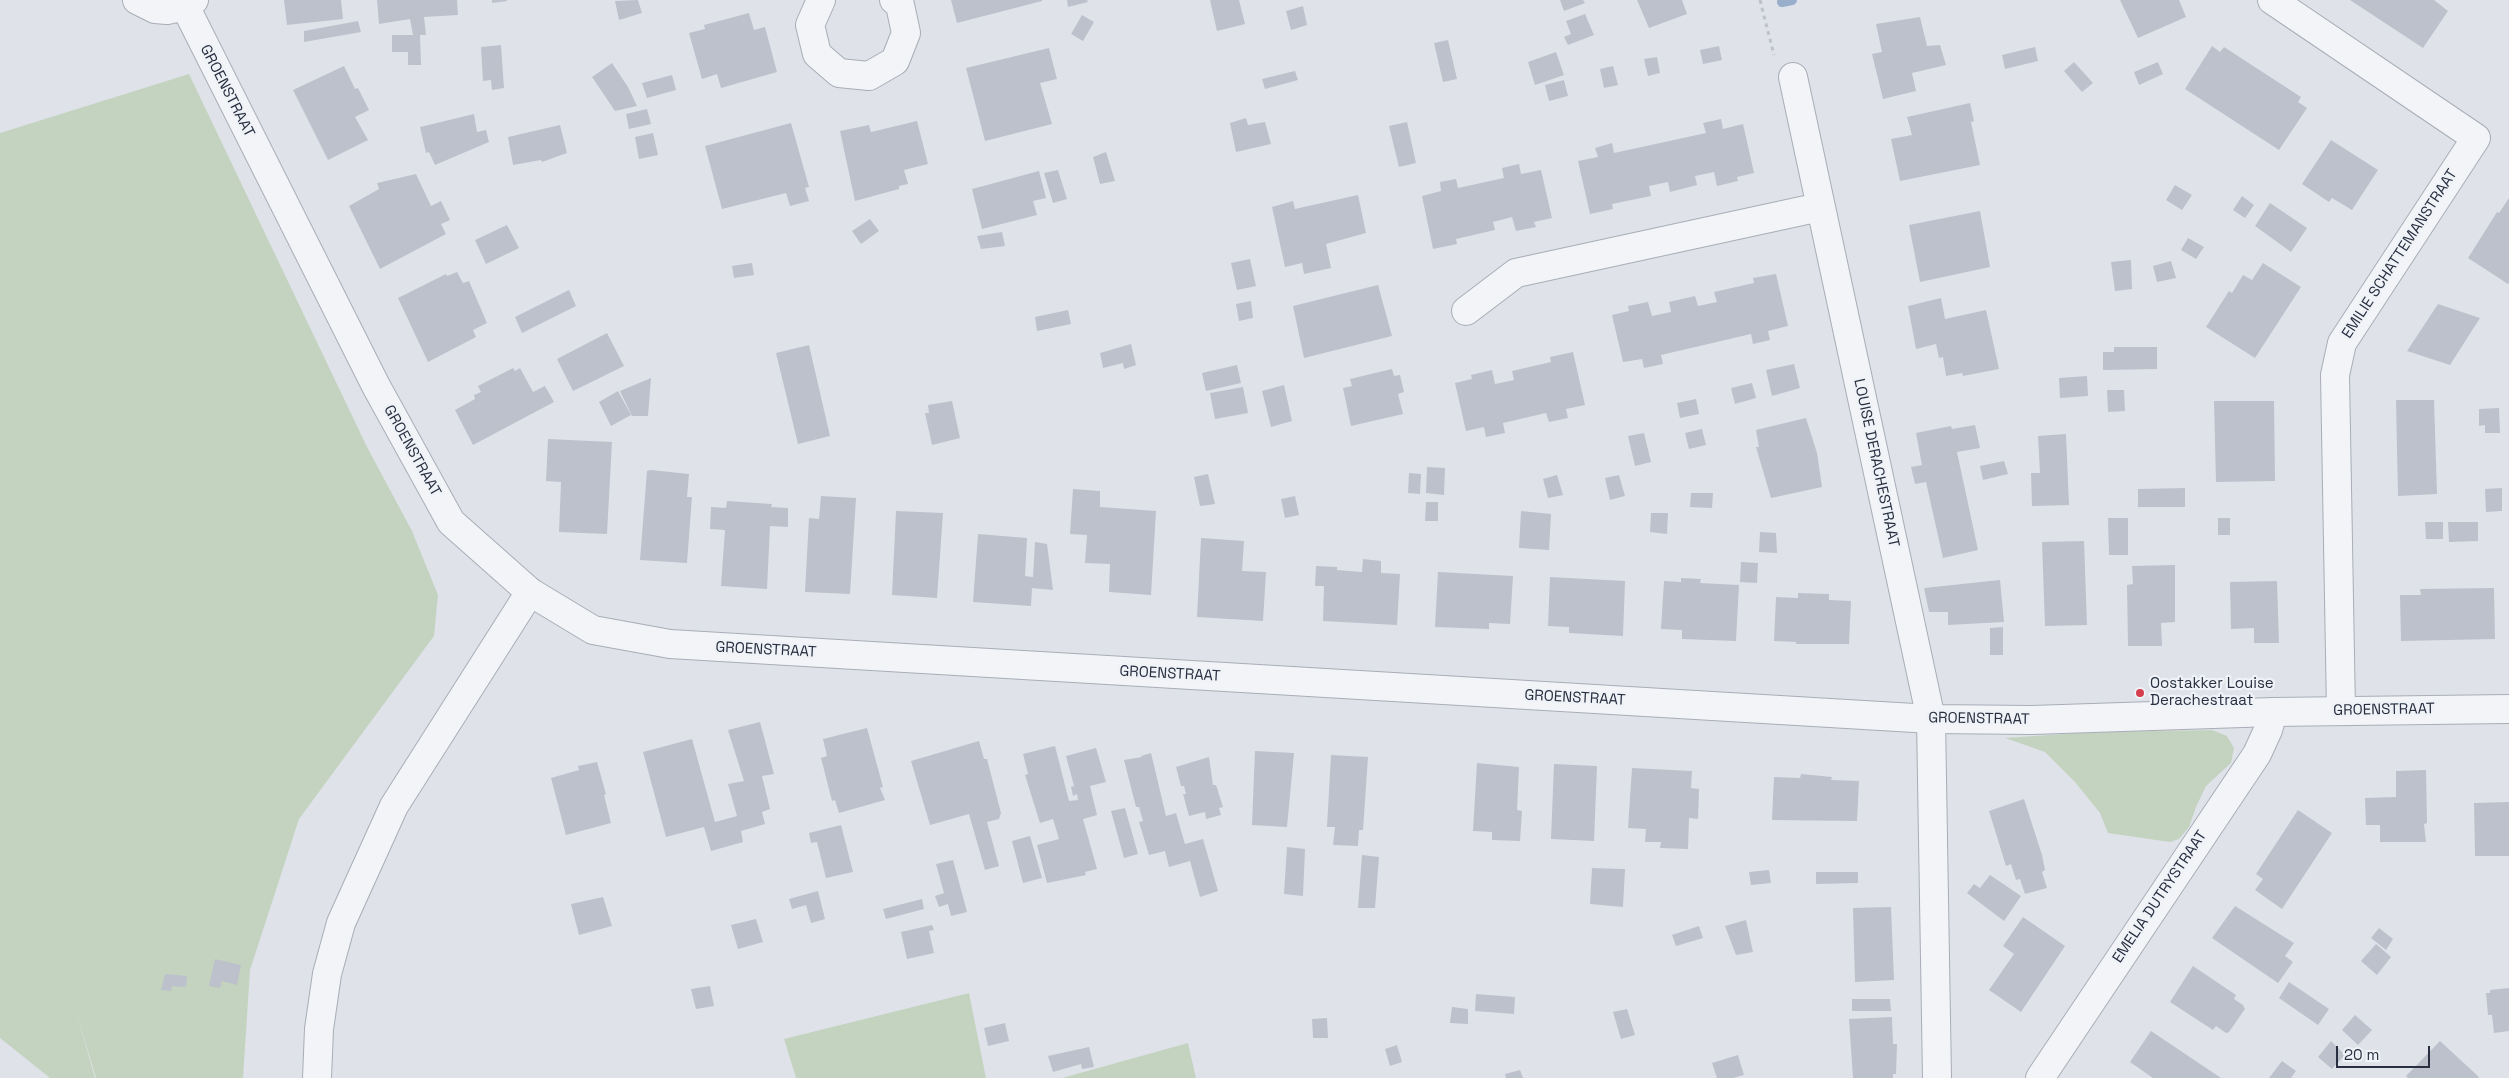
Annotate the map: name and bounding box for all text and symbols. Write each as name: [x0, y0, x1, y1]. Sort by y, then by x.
street label: GROENSTRAAT: [196, 42, 258, 140]
street label: EMILIE SCHATTEMANSTRAAT: [2338, 166, 2462, 342]
street label: LOUISE DERACHESTRAAT: [1849, 377, 1903, 549]
street label: GROENSTRAAT: [380, 402, 444, 500]
street label: GROENSTRAAT: [715, 638, 817, 662]
street label: GROENSTRAAT: [1119, 662, 1221, 686]
place label: Oostakker Louise Derachestraat: [2150, 675, 2274, 710]
street label: GROENSTRAAT: [1524, 686, 1626, 710]
marker: Oostakker Louise Derachestraat: [2134, 687, 2146, 699]
street label: GROENSTRAAT: [2333, 700, 2435, 720]
street label: GROENSTRAAT: [1928, 709, 2030, 729]
street label: EMELIA DUTRYSTRAAT: [2109, 827, 2211, 967]
scale bar: [2339, 1036, 2433, 1068]
text: 20 m: [2344, 1045, 2379, 1064]

